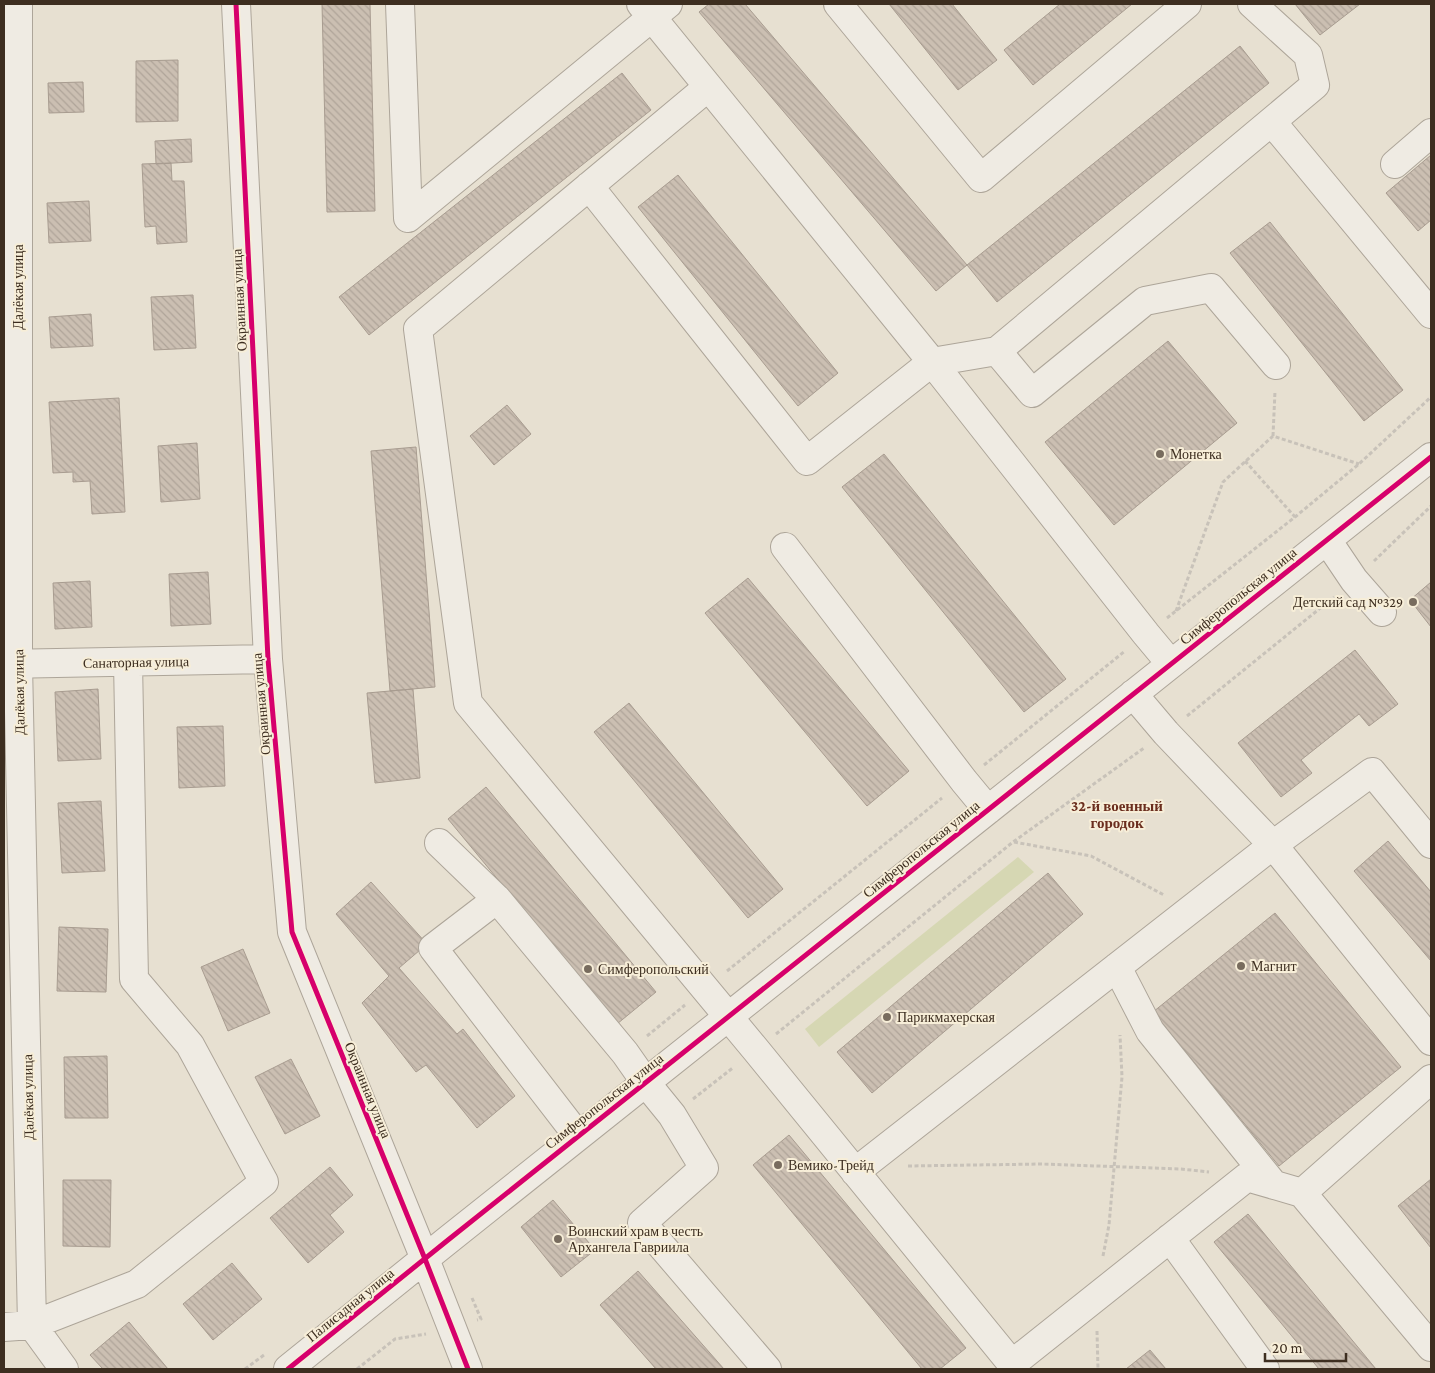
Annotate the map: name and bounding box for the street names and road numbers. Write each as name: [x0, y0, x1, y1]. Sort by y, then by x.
street label: Далёкая улица: [10, 243, 26, 330]
street label: Окраинная улица: [228, 248, 250, 352]
street label: Симферопольская улица: [1177, 544, 1300, 648]
street label: Далёкая улица: [10, 648, 28, 735]
street label: Окраинная улица: [248, 651, 273, 756]
street label: Санаторная улица: [83, 653, 190, 671]
street label: Симферопольская улица: [860, 797, 983, 901]
street label: Окраинная улица: [341, 1040, 395, 1141]
street label: Симферопольская улица: [542, 1049, 667, 1152]
street label: Далёкая улица: [19, 1053, 37, 1140]
street label: Палисадная улица: [303, 1264, 398, 1345]

